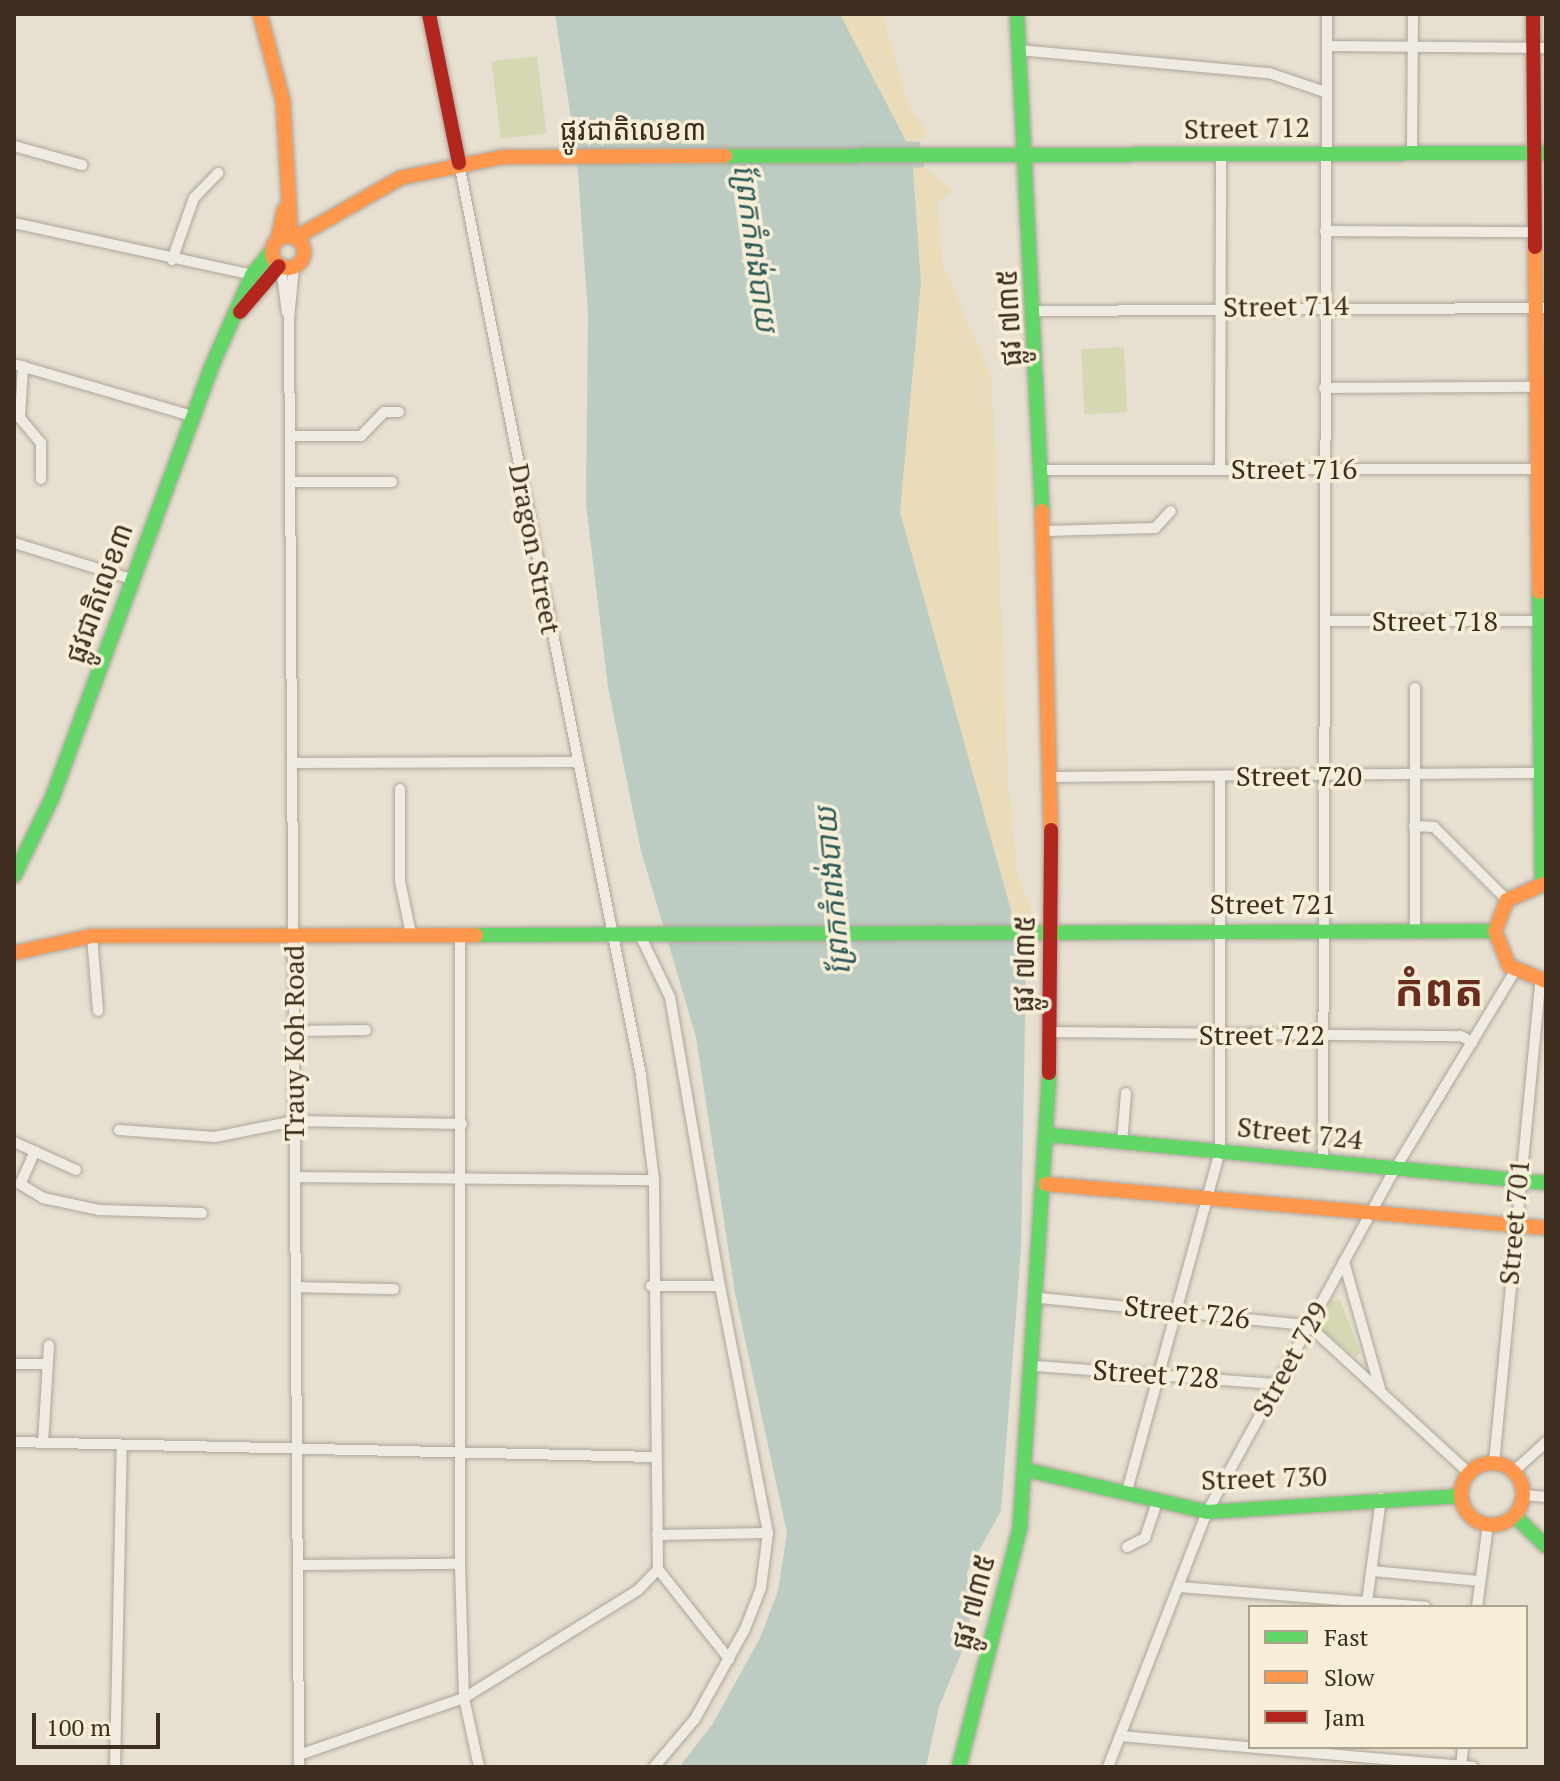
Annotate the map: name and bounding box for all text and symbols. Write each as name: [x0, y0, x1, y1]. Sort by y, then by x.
street label: Street 712: [1184, 110, 1310, 146]
street label: ផ្លូវជាតិលេខ៣: [560, 113, 706, 147]
water label: ព្រែកកំពង់បាយ: [726, 162, 786, 334]
street label: ផ្លូវ ៧៣៥: [990, 268, 1028, 368]
street label: Street 714: [1223, 288, 1349, 324]
street label: Street 716: [1231, 452, 1357, 486]
street label: Dragon Street: [502, 461, 568, 637]
street label: ផ្លូវជាតិលេខ៣: [58, 518, 140, 668]
street label: Street 718: [1372, 604, 1498, 638]
street label: Street 720: [1236, 759, 1362, 793]
water label: ព្រែកកំពង់បាយ: [807, 805, 857, 977]
street label: Street 721: [1210, 887, 1336, 921]
street label: ផ្លូវ ៧៣៥: [1006, 915, 1042, 1013]
street label: Trauy Koh Road: [277, 945, 311, 1141]
district label: កំពត: [1394, 964, 1484, 1016]
street label: Street 722: [1199, 1018, 1325, 1052]
street label: Street 724: [1235, 1110, 1365, 1156]
street label: Street 701: [1492, 1158, 1536, 1286]
street label: Street 726: [1122, 1289, 1252, 1335]
street label: Street 729: [1245, 1296, 1335, 1422]
street label: Street 728: [1092, 1353, 1220, 1395]
street label: Street 730: [1200, 1459, 1328, 1497]
street label: ផ្លូវ ៧៣៥: [944, 1551, 1002, 1653]
legend: [1248, 1605, 1528, 1749]
text: Fast: [1324, 1621, 1368, 1653]
text: Slow: [1324, 1661, 1375, 1693]
scale bar: [36, 1697, 164, 1747]
text: Jam: [1324, 1701, 1365, 1733]
text: 100 m: [46, 1711, 111, 1743]

